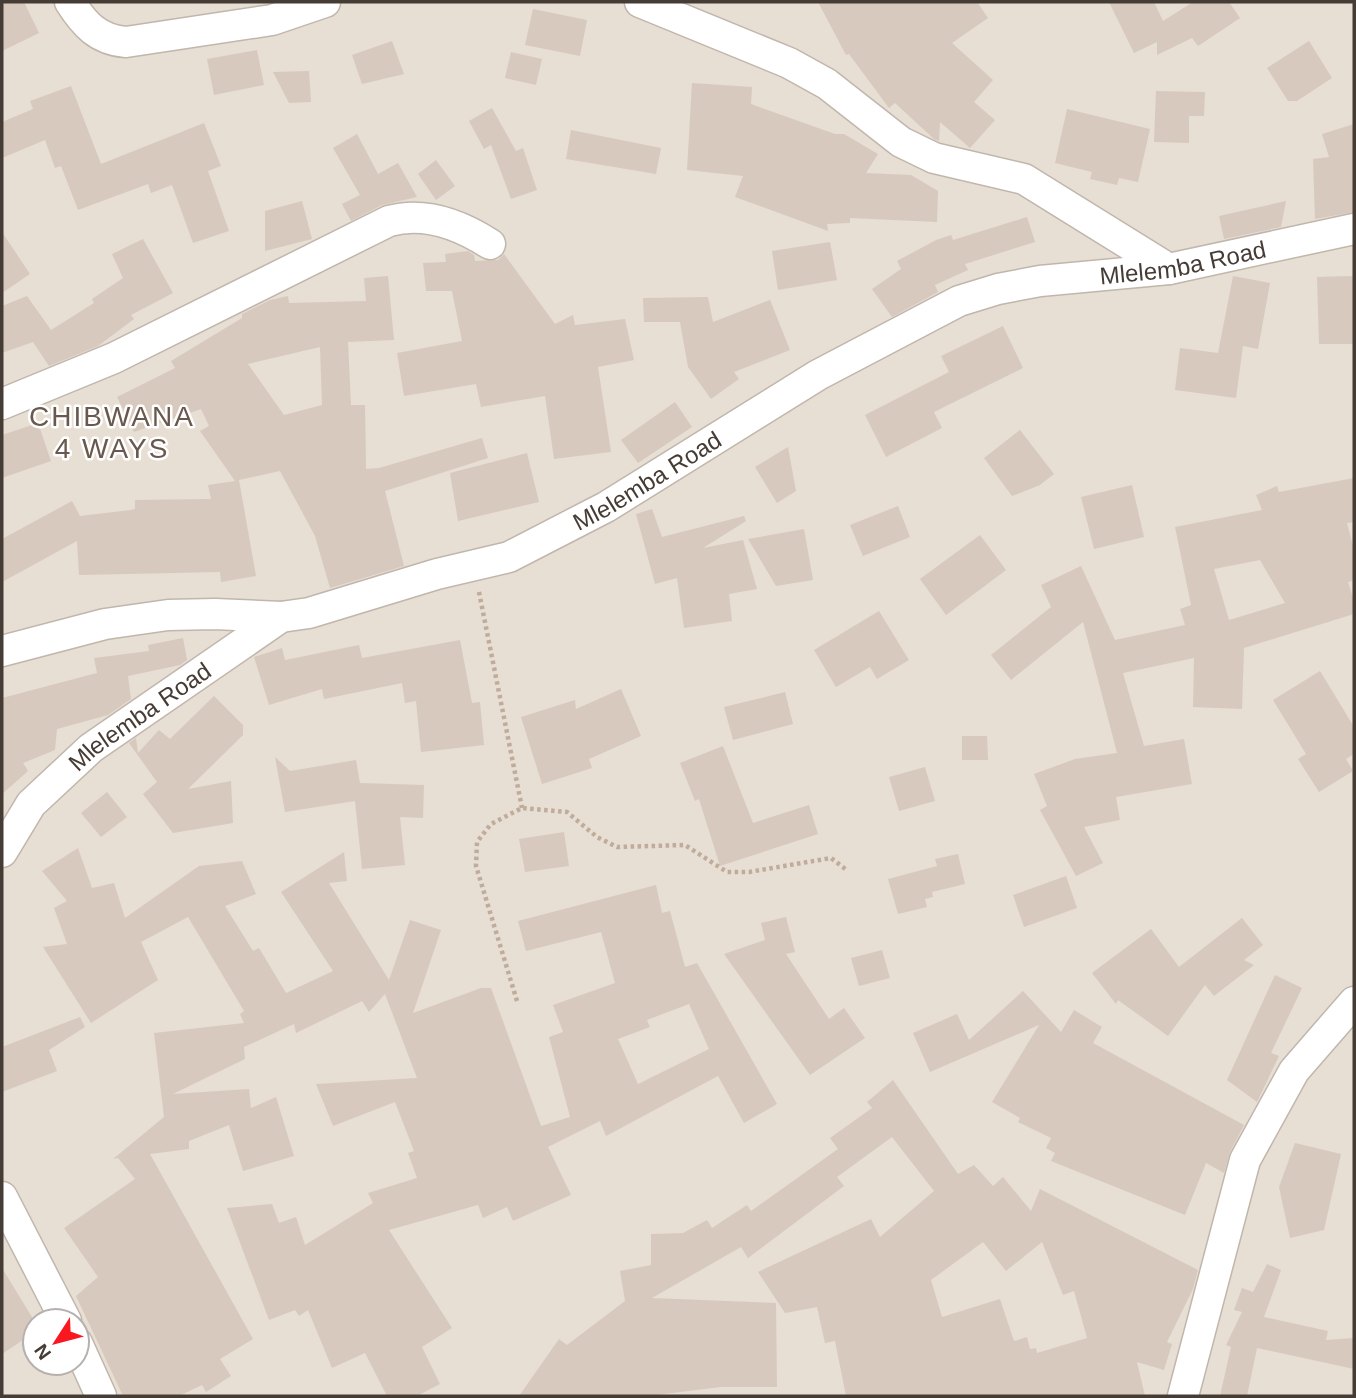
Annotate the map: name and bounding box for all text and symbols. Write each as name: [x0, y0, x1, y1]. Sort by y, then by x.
street label: Mlelemba Road: [1098, 235, 1268, 289]
district label: CHIBWANA 4 WAYS: [29, 401, 195, 464]
street label: Mlelemba Road: [568, 425, 726, 535]
street label: Mlelemba Road: [63, 656, 216, 776]
north arrow: [21, 1307, 91, 1377]
text: N: [30, 1340, 55, 1363]

